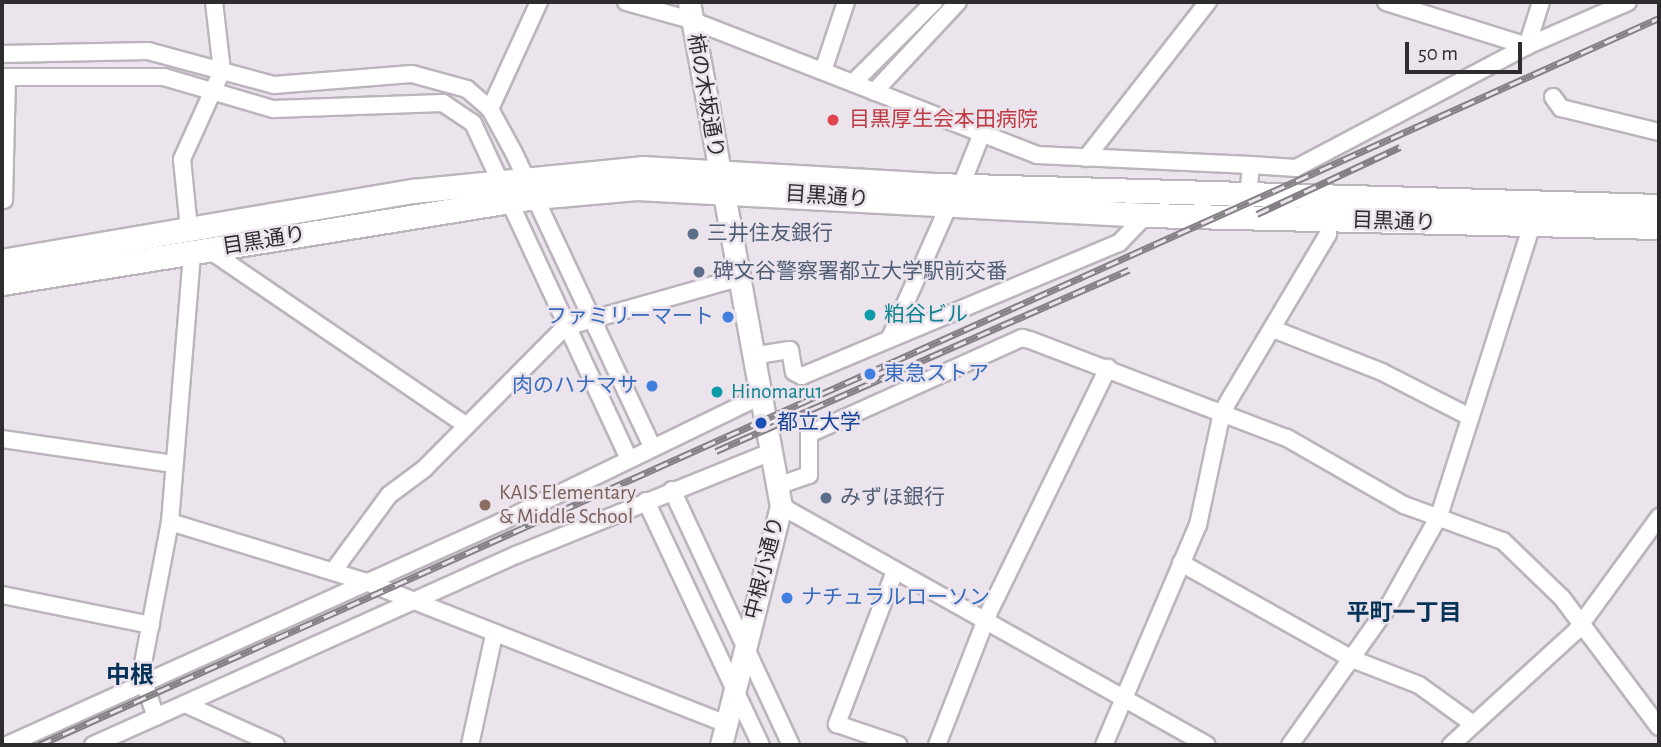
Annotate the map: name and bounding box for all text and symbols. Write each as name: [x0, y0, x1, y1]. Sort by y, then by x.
scale bar: [1409, 28, 1526, 72]
street label: 柿の木坂通り: [682, 32, 728, 160]
text: 50 m: [1418, 43, 1458, 64]
place label: 目黒厚生会本田病院: [849, 107, 1038, 133]
marker: 目黒厚生会本田病院: [823, 110, 843, 130]
street label: 目黒通り: [784, 182, 870, 212]
street label: 目黒通り: [1352, 208, 1436, 236]
place label: 三井住友銀行: [707, 221, 833, 247]
street label: 目黒通り: [221, 222, 307, 260]
marker: 三井住友銀行: [685, 226, 701, 242]
place label: 碑文谷警察署都立大学駅前交番: [713, 259, 1007, 285]
marker: 碑文谷警察署都立大学駅前交番: [691, 264, 707, 280]
place label: 粕谷ビル: [884, 302, 968, 328]
place label: ファミリーマート: [546, 304, 714, 330]
marker: 粕谷ビル: [862, 307, 878, 323]
marker: ファミリーマート: [720, 309, 736, 325]
place label: 東急ストア: [884, 361, 989, 387]
marker: 東急ストア: [862, 366, 878, 382]
place label: 肉のハナマサ: [512, 373, 638, 399]
marker: 肉のハナマサ: [644, 378, 660, 394]
place label: Hinomaru1: [731, 379, 822, 405]
marker: Hinomaru1: [709, 384, 725, 400]
place label: 都立大学: [777, 410, 861, 436]
marker: 都立大学: [751, 413, 771, 433]
place label: KAIS Elementary & Middle School: [499, 480, 636, 530]
place label: みずほ銀行: [840, 485, 945, 511]
marker: みずほ銀行: [818, 490, 834, 506]
marker: KAIS Elementary & Middle School: [477, 497, 493, 513]
street label: 中根小通り: [740, 514, 790, 622]
place label: ナチュラルローソン: [801, 585, 990, 611]
marker: ナチュラルローソン: [779, 590, 795, 606]
district label: 平町一丁目: [1347, 600, 1461, 628]
district label: 中根: [106, 663, 154, 691]

